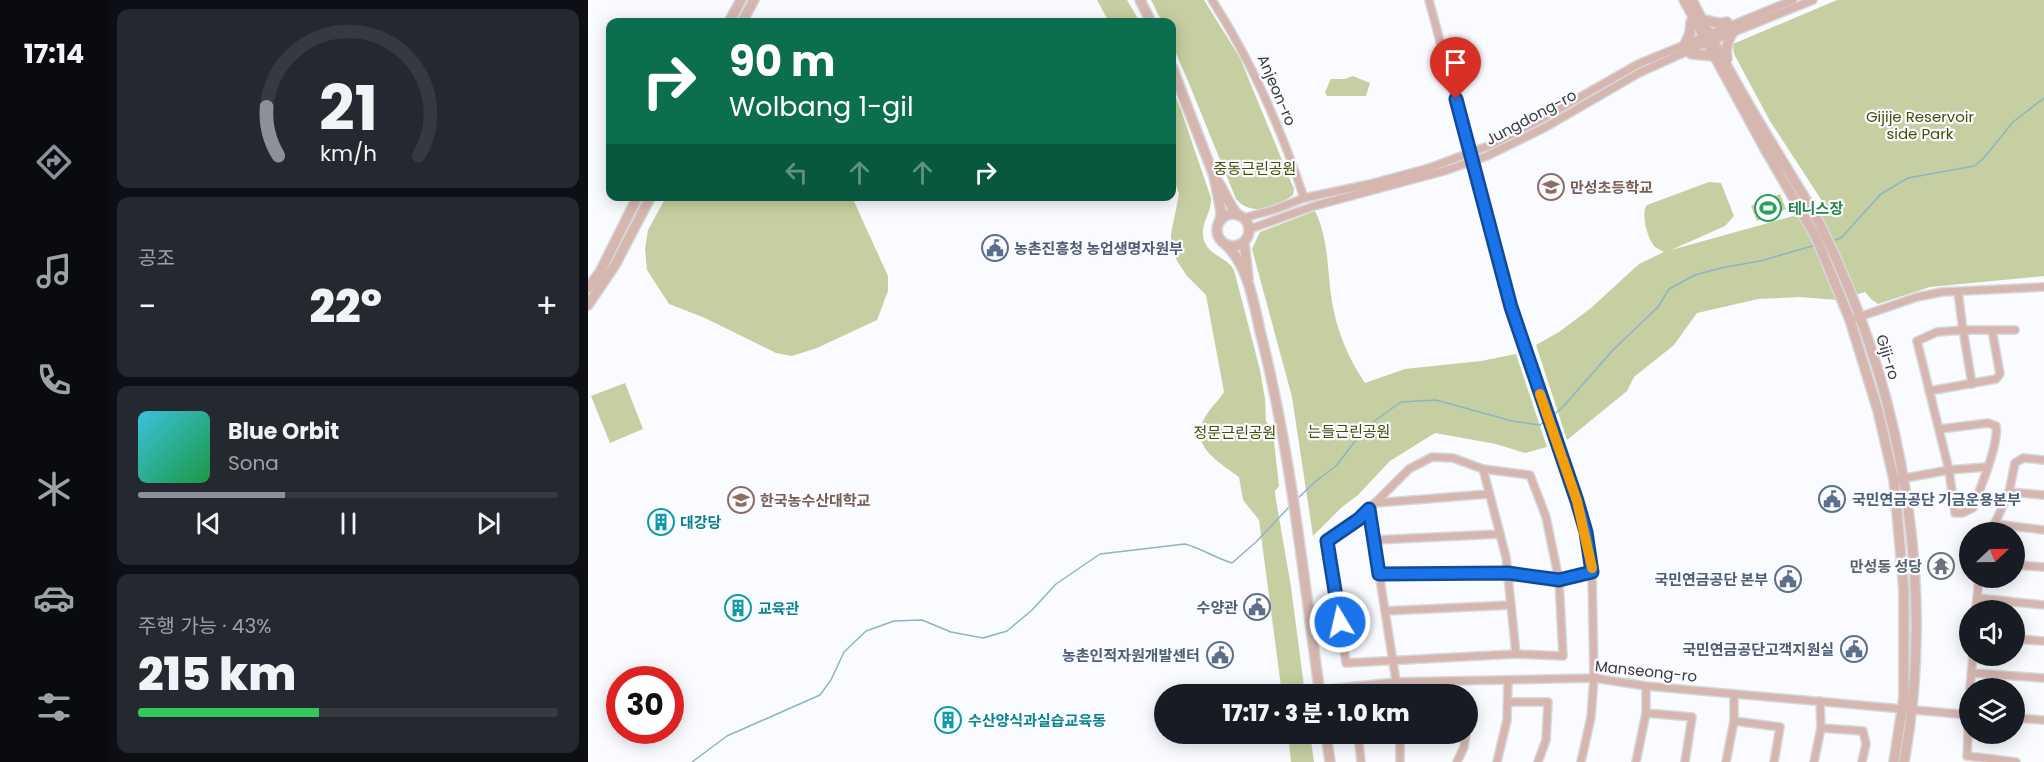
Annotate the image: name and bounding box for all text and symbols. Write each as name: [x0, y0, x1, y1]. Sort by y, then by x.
text: 90 m: [729, 32, 836, 91]
text: 17:14: [24, 35, 84, 72]
pin: [1430, 37, 1481, 99]
icon: right: [630, 42, 708, 120]
icon: arrive: [1439, 46, 1472, 79]
street label: Anjeon-ro: [1253, 51, 1301, 129]
text: 21: [318, 64, 378, 152]
street label: Jungdong-ro: [1482, 84, 1580, 150]
text: Wolbang 1-gil: [729, 88, 914, 125]
park label: Gijije Reservoir side Park: [1866, 106, 1975, 144]
text: km/h: [319, 138, 377, 169]
icon: directions: [33, 141, 75, 183]
icon: left: [780, 156, 813, 189]
icon: ahead: [843, 156, 876, 189]
icon: ahead: [906, 156, 939, 189]
icon: right: [969, 156, 1002, 189]
park label: 중동근린공원: [1214, 158, 1296, 179]
school or university icon: 만성초등학교: [1536, 172, 1566, 202]
place label: 만성초등학교: [1570, 177, 1653, 198]
sports icon: 테니스장: [1753, 193, 1783, 223]
place label: 테니스장: [1788, 198, 1843, 219]
public building icon: 농촌진흥청 농업생명자원부: [980, 233, 1010, 263]
place label: 농촌진흥청 농업생명자원부: [1014, 238, 1183, 259]
text: 공조: [138, 244, 175, 272]
icon: music: [33, 250, 75, 292]
text: 22°: [309, 275, 382, 338]
text: −: [138, 283, 156, 330]
text: +: [535, 283, 558, 330]
street label: Giji-ro: [1871, 332, 1905, 382]
icon: phone: [33, 359, 75, 401]
text: Blue Orbit: [228, 416, 339, 447]
park label: 는들근린공원: [1308, 421, 1390, 442]
park label: 정문근린공원: [1194, 422, 1276, 443]
text: Sona: [228, 449, 279, 477]
icon: climate: [33, 468, 75, 510]
public building icon: 국민연금공단 기금운용본부: [1817, 484, 1847, 514]
school or university icon: 한국농수산대학교: [726, 485, 756, 515]
place label: 국민연금공단 기금운용본부: [1852, 489, 2021, 510]
place label: 한국농수산대학교: [760, 490, 871, 511]
icon: previous: [192, 507, 225, 540]
icon: pause: [332, 507, 365, 540]
icon: next: [472, 507, 505, 540]
building icon: 대강당: [646, 507, 676, 537]
place label: 대강당: [680, 512, 722, 533]
north arrow: [1959, 522, 2025, 588]
map controls: [1959, 522, 2025, 744]
temple icon: 만성동 성당: [1926, 551, 1956, 581]
place label: 만성동 성당: [1850, 556, 1922, 577]
public building icon: 국민연금공단 본부: [1773, 564, 1803, 594]
place label: 국민연금공단 본부: [1654, 569, 1768, 590]
icon: car: [33, 577, 75, 619]
position arrow: [1308, 590, 1372, 654]
public building icon: 수양관: [1242, 592, 1272, 622]
building icon: 교육관: [723, 593, 753, 623]
place label: 수양관: [1197, 597, 1238, 618]
place label: 교육관: [758, 598, 800, 619]
button: sound: [1959, 600, 2025, 666]
text: 주행 가능 · 43%: [138, 612, 271, 640]
public building icon: 국민연금공단고객지원실: [1839, 634, 1869, 664]
place label: 국민연금공단고객지원실: [1682, 639, 1834, 660]
public building icon: 농촌인적자원개발센터: [1205, 640, 1235, 670]
text: 215 km: [138, 643, 296, 706]
place label: 농촌인적자원개발센터: [1062, 645, 1200, 666]
street label: Manseong-ro: [1594, 655, 1698, 687]
speed limit sign: 30: [606, 666, 684, 744]
button: layers: [1959, 678, 2025, 744]
icon: filters: [33, 686, 75, 728]
text: 17:17 · 3 분 · 1.0 km: [1222, 698, 1410, 729]
building icon: 수산양식과실습교육동: [933, 705, 963, 735]
place label: 수산양식과실습교육동: [968, 710, 1106, 731]

